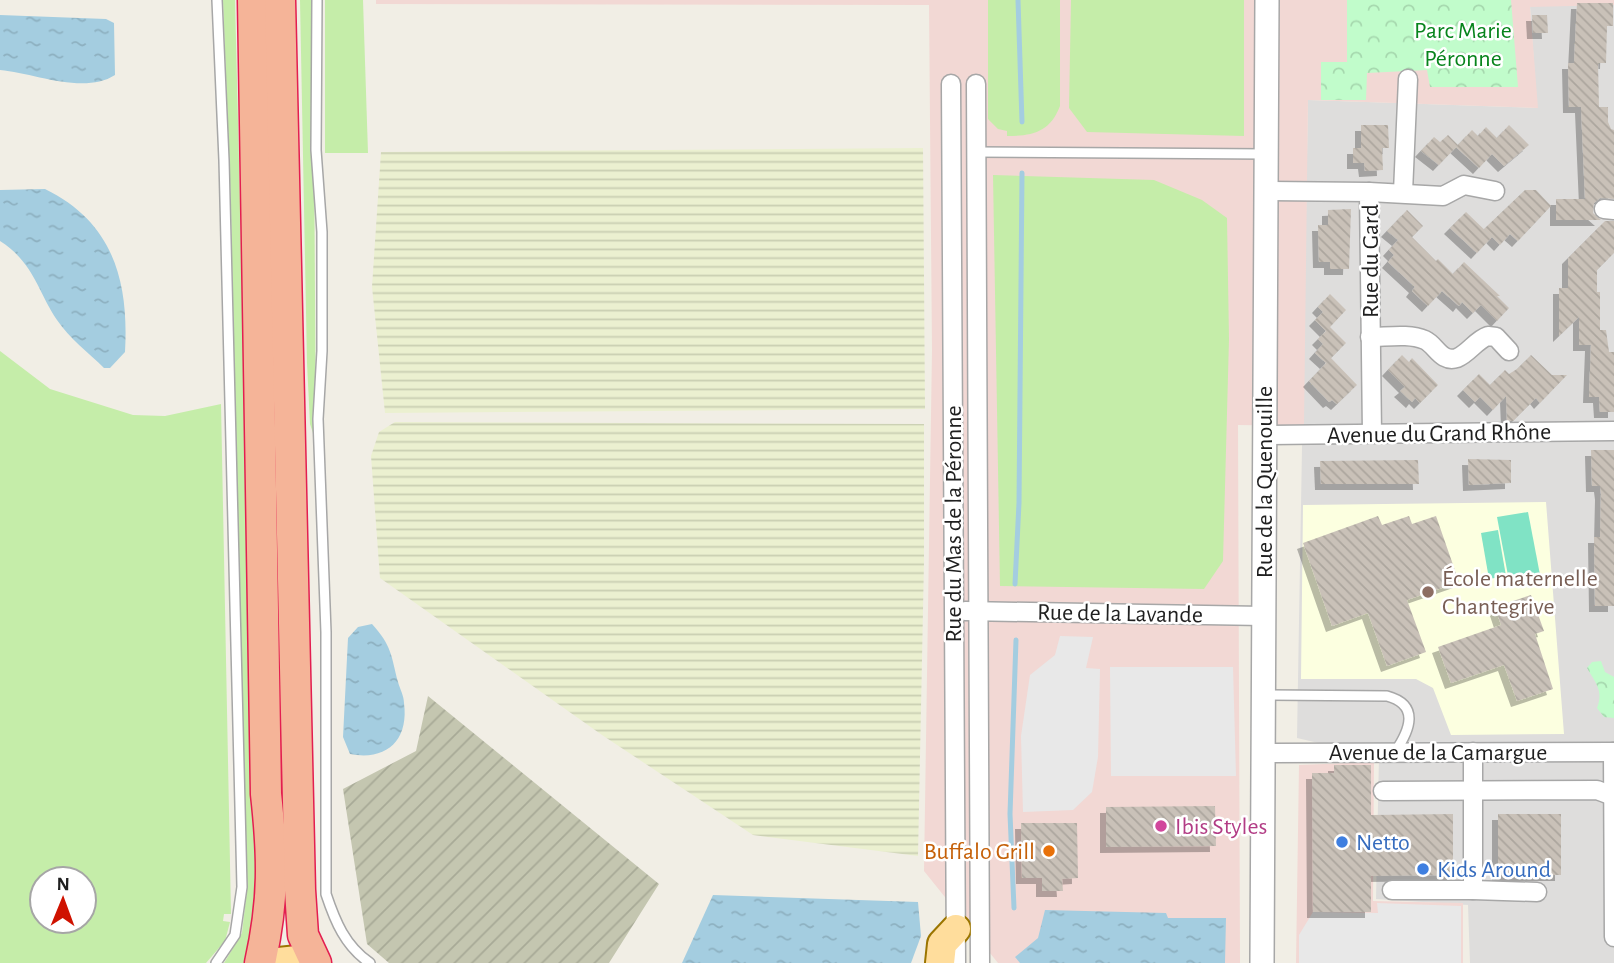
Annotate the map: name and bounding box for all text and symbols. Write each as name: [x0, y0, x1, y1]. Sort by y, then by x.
park label: Parc Marie Péronne: [1414, 19, 1512, 71]
street label: Rue du Gard: [1359, 204, 1383, 318]
street label: Rue de la Quenouille: [1253, 386, 1277, 578]
street label: Rue du Mas de la Péronne: [942, 405, 966, 643]
street label: Avenue du Grand Rhône: [1327, 420, 1551, 448]
place label: École maternelle Chantegrive: [1442, 565, 1598, 619]
marker: École maternelle Chantegrive: [1420, 584, 1436, 600]
street label: Rue de la Lavande: [1037, 601, 1203, 627]
street label: Avenue de la Camargue: [1329, 741, 1547, 765]
place label: Ibis Styles: [1175, 815, 1267, 839]
marker: Ibis Styles: [1153, 818, 1169, 834]
place label: Netto: [1356, 831, 1410, 855]
marker: Netto: [1334, 834, 1350, 850]
place label: Buffalo Grill: [924, 840, 1035, 864]
marker: Buffalo Grill: [1041, 843, 1057, 859]
place label: Kids Around: [1437, 858, 1551, 882]
marker: Kids Around: [1415, 861, 1431, 877]
north arrow: [28, 865, 98, 935]
text: N: [56, 875, 70, 894]

